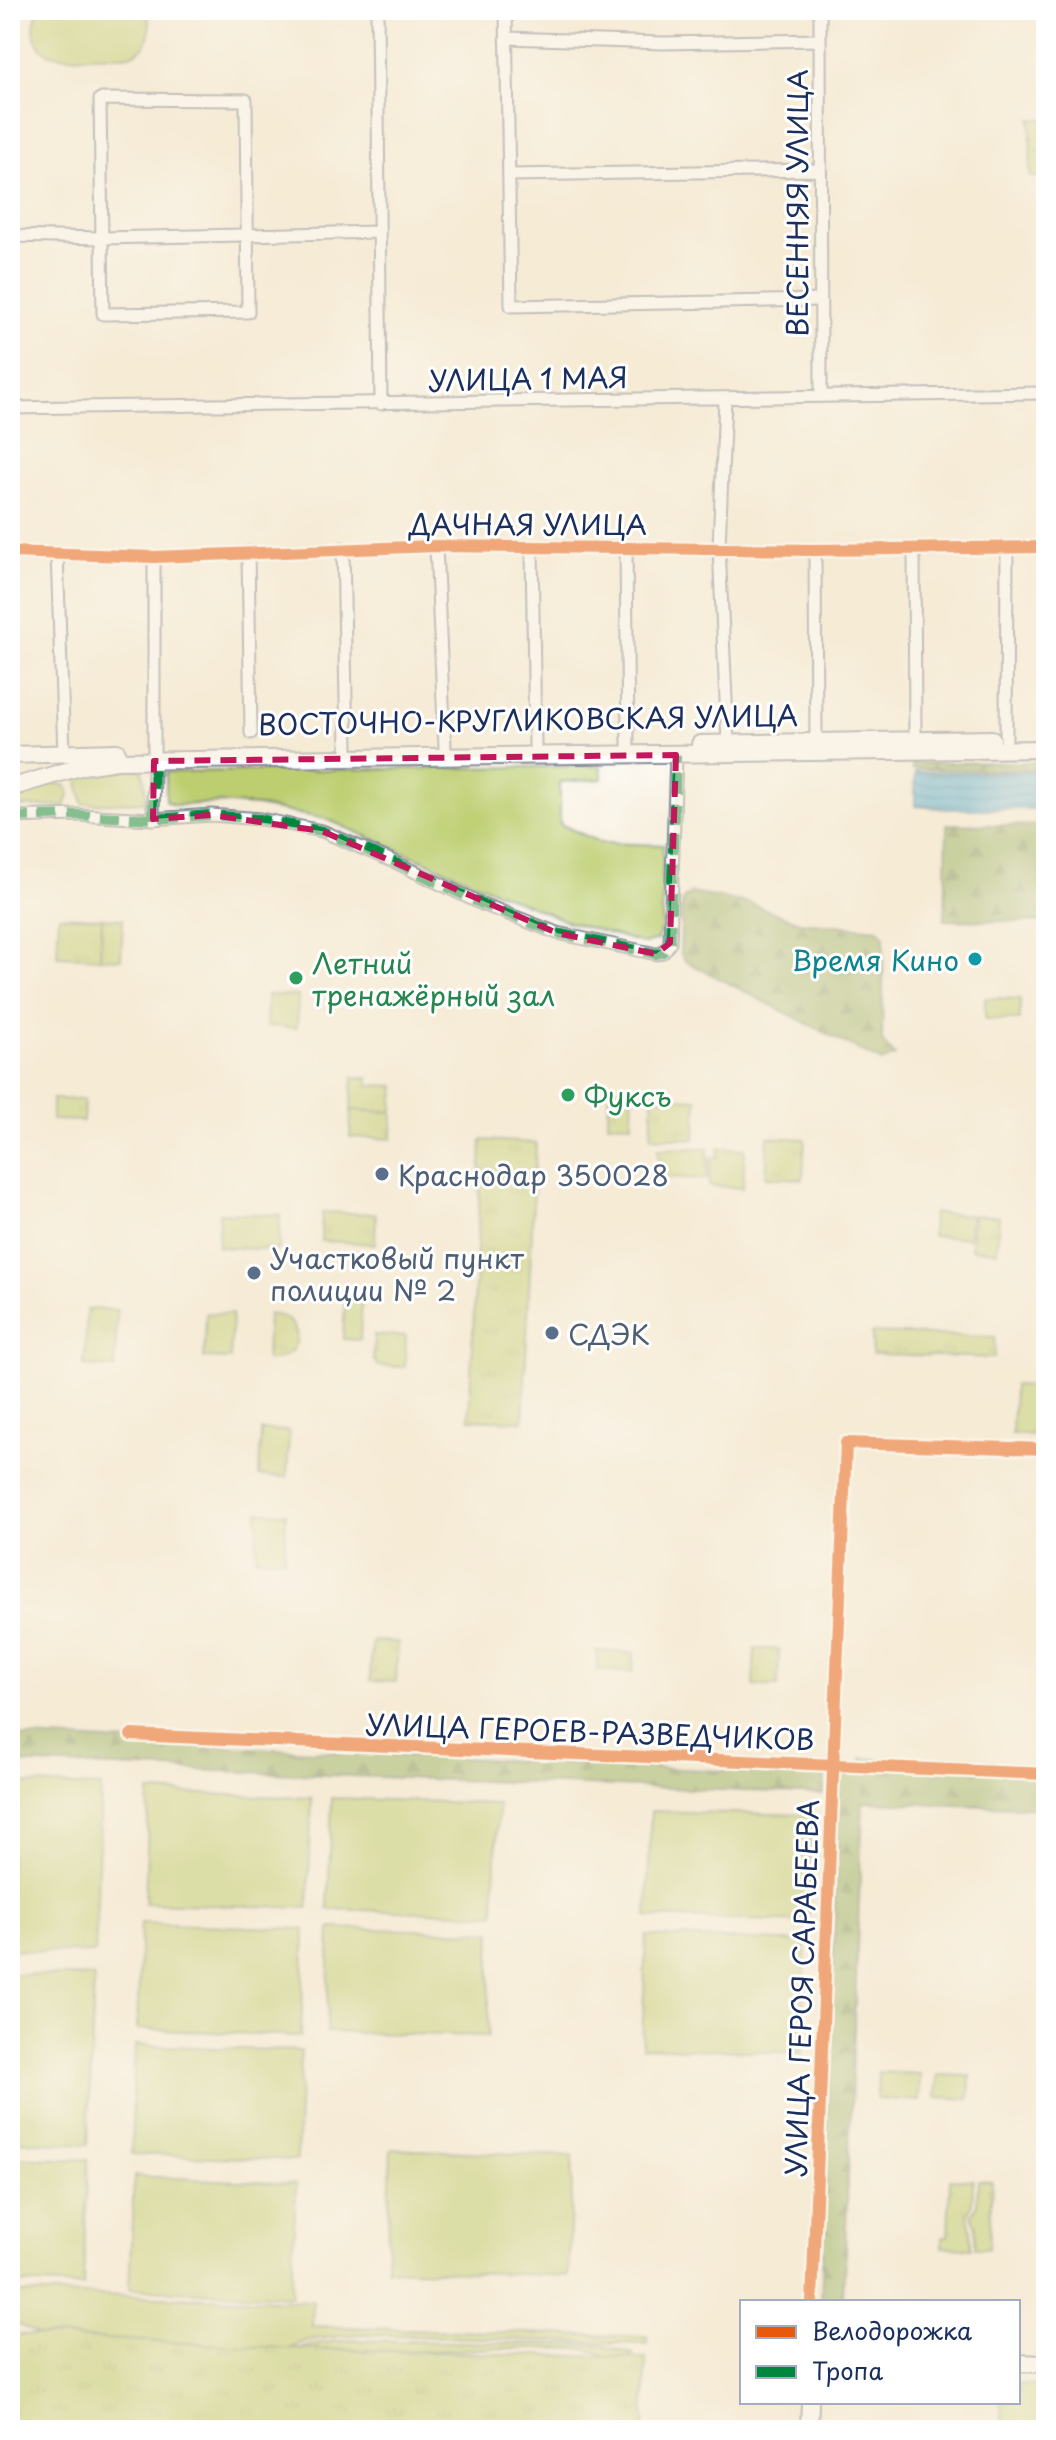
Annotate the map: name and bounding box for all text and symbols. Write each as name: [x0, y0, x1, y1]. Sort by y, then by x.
street label: ВЕСЕННЯЯ УЛИЦА: [775, 69, 818, 337]
street label: УЛИЦА 1 МАЯ: [428, 355, 628, 401]
street label: ДАЧНАЯ УЛИЦА: [408, 502, 647, 545]
street label: ВОСТОЧНО-КРУГЛИКОВСКАЯ УЛИЦА: [258, 693, 798, 745]
place label: Время Кино: [792, 938, 959, 981]
place label: Летний тренажёрный зал: [312, 941, 555, 1016]
marker: Время Кино: [966, 950, 984, 968]
marker: Летний тренажёрный зал: [287, 969, 305, 987]
place label: Фуксъ: [584, 1074, 671, 1117]
marker: Фуксъ: [559, 1086, 577, 1104]
place label: Краснодар 350028: [398, 1153, 669, 1196]
marker: Краснодар 350028: [373, 1165, 391, 1183]
place label: Участковый пункт полиции № 2: [270, 1236, 524, 1311]
marker: Участковый пункт полиции № 2: [245, 1264, 263, 1282]
place label: СДЭК: [568, 1312, 650, 1355]
marker: СДЭК: [543, 1324, 561, 1342]
street label: УЛИЦА ГЕРОЕВ-РАЗВЕДЧИКОВ: [365, 1702, 815, 1760]
street label: УЛИЦА ГЕРОЯ САРАБЕЕВА: [773, 1799, 829, 2177]
legend: [740, 2300, 1020, 2404]
text: Велодорожка: [812, 2312, 972, 2348]
text: Тропа: [812, 2352, 883, 2388]

